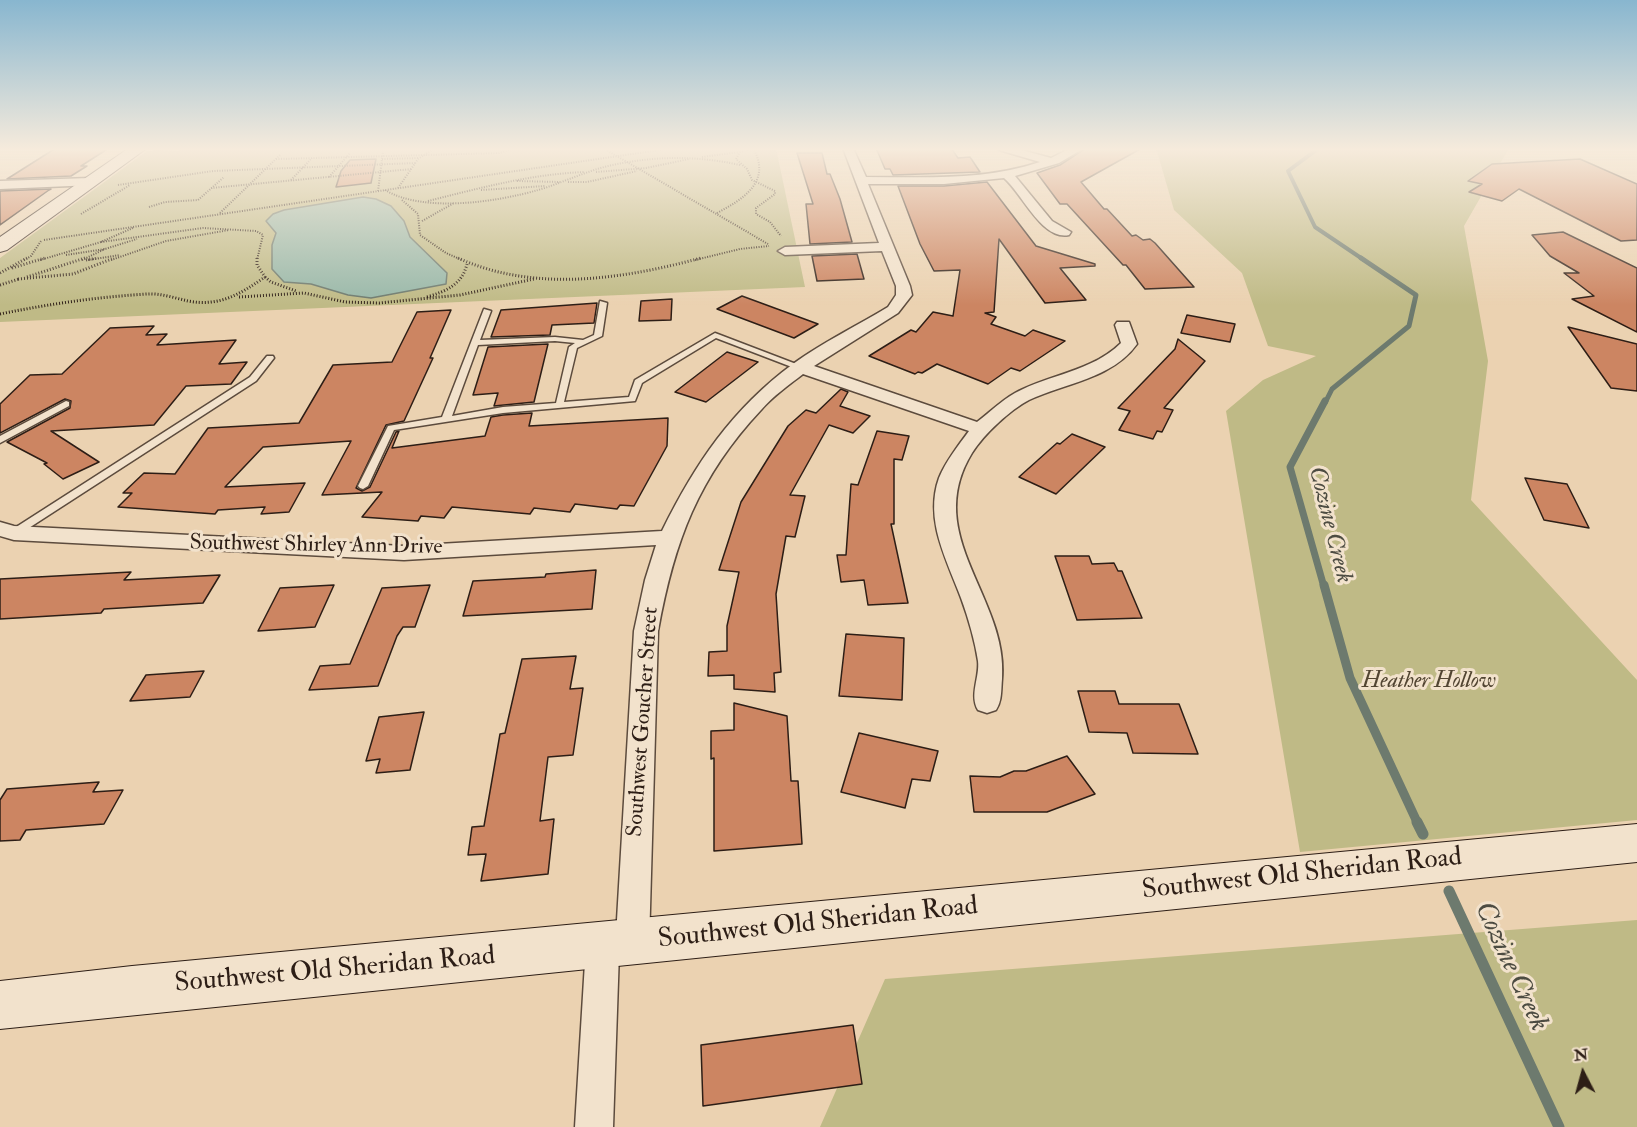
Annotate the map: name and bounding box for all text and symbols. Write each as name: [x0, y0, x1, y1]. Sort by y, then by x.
water label: Cozine Creek: [1301, 464, 1357, 586]
street label: Southwest Shirley Ann Drive: [189, 531, 443, 561]
street label: Southwest Goucher Street: [623, 606, 665, 838]
park label: Heather Hollow: [1362, 669, 1496, 695]
street label: Southwest Old Sheridan Road: [1140, 842, 1464, 908]
street label: Southwest Old Sheridan Road: [656, 891, 980, 957]
water label: Cozine Creek: [1465, 897, 1555, 1037]
street label: Southwest Old Sheridan Road: [173, 941, 497, 1001]
north arrow: [1553, 1043, 1613, 1103]
text: N: [1573, 1044, 1589, 1066]

